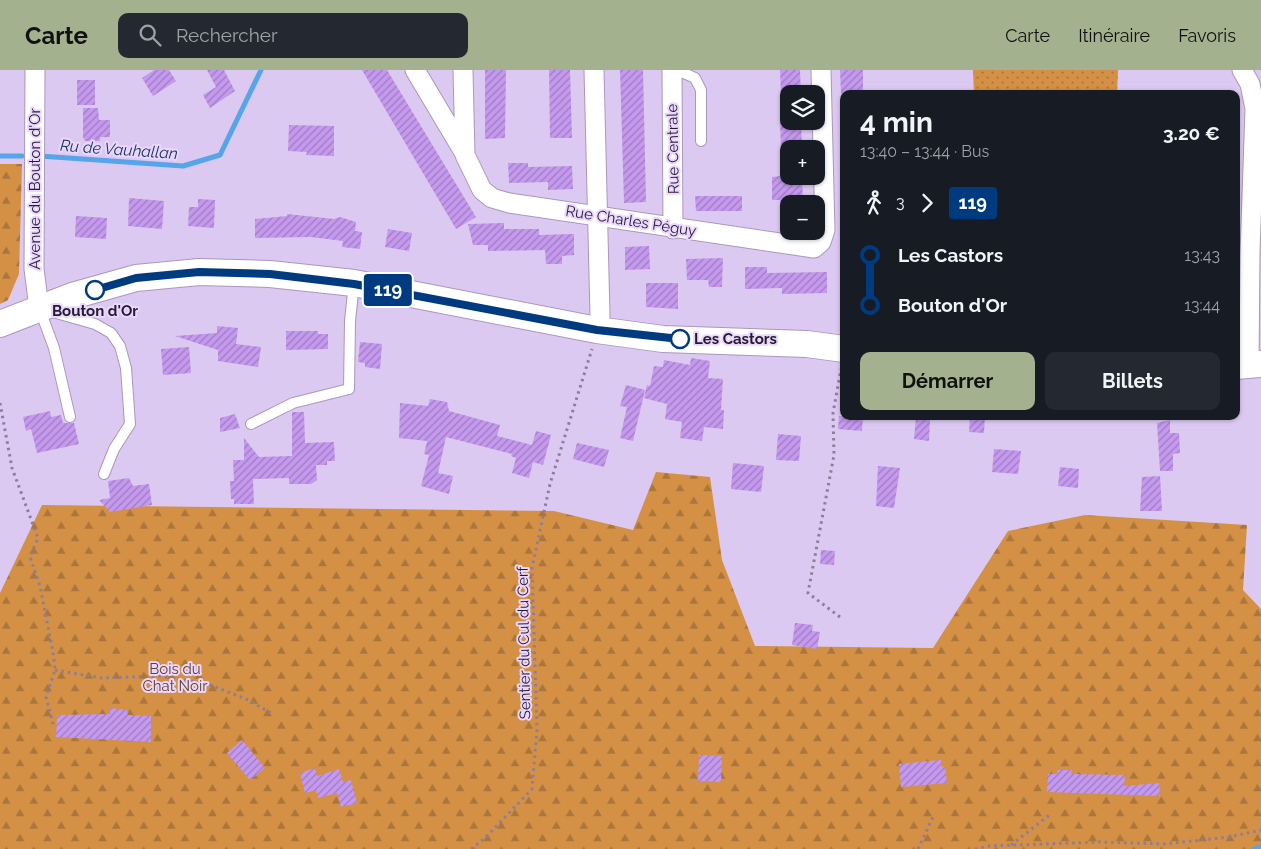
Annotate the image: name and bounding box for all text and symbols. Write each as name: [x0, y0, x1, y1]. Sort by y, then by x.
search box: [118, 13, 468, 58]
text: Carte: [25, 21, 88, 50]
icon: search: [136, 21, 164, 49]
text: Rechercher: [176, 24, 278, 46]
text: Carte: [1005, 25, 1050, 46]
text: Itinéraire: [1078, 25, 1150, 46]
text: Favoris: [1178, 25, 1236, 46]
map controls: [780, 85, 825, 240]
button: layers: [780, 85, 825, 130]
street label: Rue Centrale: [663, 104, 683, 194]
text: 4 min: [860, 106, 933, 139]
street label: Avenue du Bouton d'Or: [26, 108, 44, 270]
text: 3.20 €: [1163, 122, 1220, 144]
water label: Ru de Vauhallan: [59, 136, 179, 163]
button: +: [780, 140, 825, 185]
text: 13:40 – 13:44 · Bus: [860, 142, 989, 161]
icon: walk: [860, 189, 888, 217]
icon: forward: [913, 189, 941, 217]
text: 119: [959, 192, 987, 213]
text: 3: [896, 193, 905, 212]
button: −: [780, 195, 825, 240]
street label: Rue Charles Péguy: [564, 202, 698, 240]
text: Les Castors: [898, 244, 1003, 266]
text: 13:43: [1184, 246, 1220, 265]
line badge: 119: [359, 274, 417, 306]
text: 119: [374, 279, 402, 300]
marker: Bouton d'Or: [85, 280, 105, 300]
text: Bouton d'Or: [898, 294, 1007, 316]
text: 13:44: [1184, 296, 1220, 315]
place label: Bouton d'Or: [52, 302, 138, 320]
marker: Les Castors: [670, 329, 690, 349]
place label: Les Castors: [694, 330, 777, 348]
button: Démarrer: [860, 352, 1035, 410]
button: Billets: [1045, 352, 1220, 410]
street label: Sentier du Cul du Cerf: [514, 566, 534, 719]
park label: Bois du Chat Noir: [143, 660, 208, 695]

